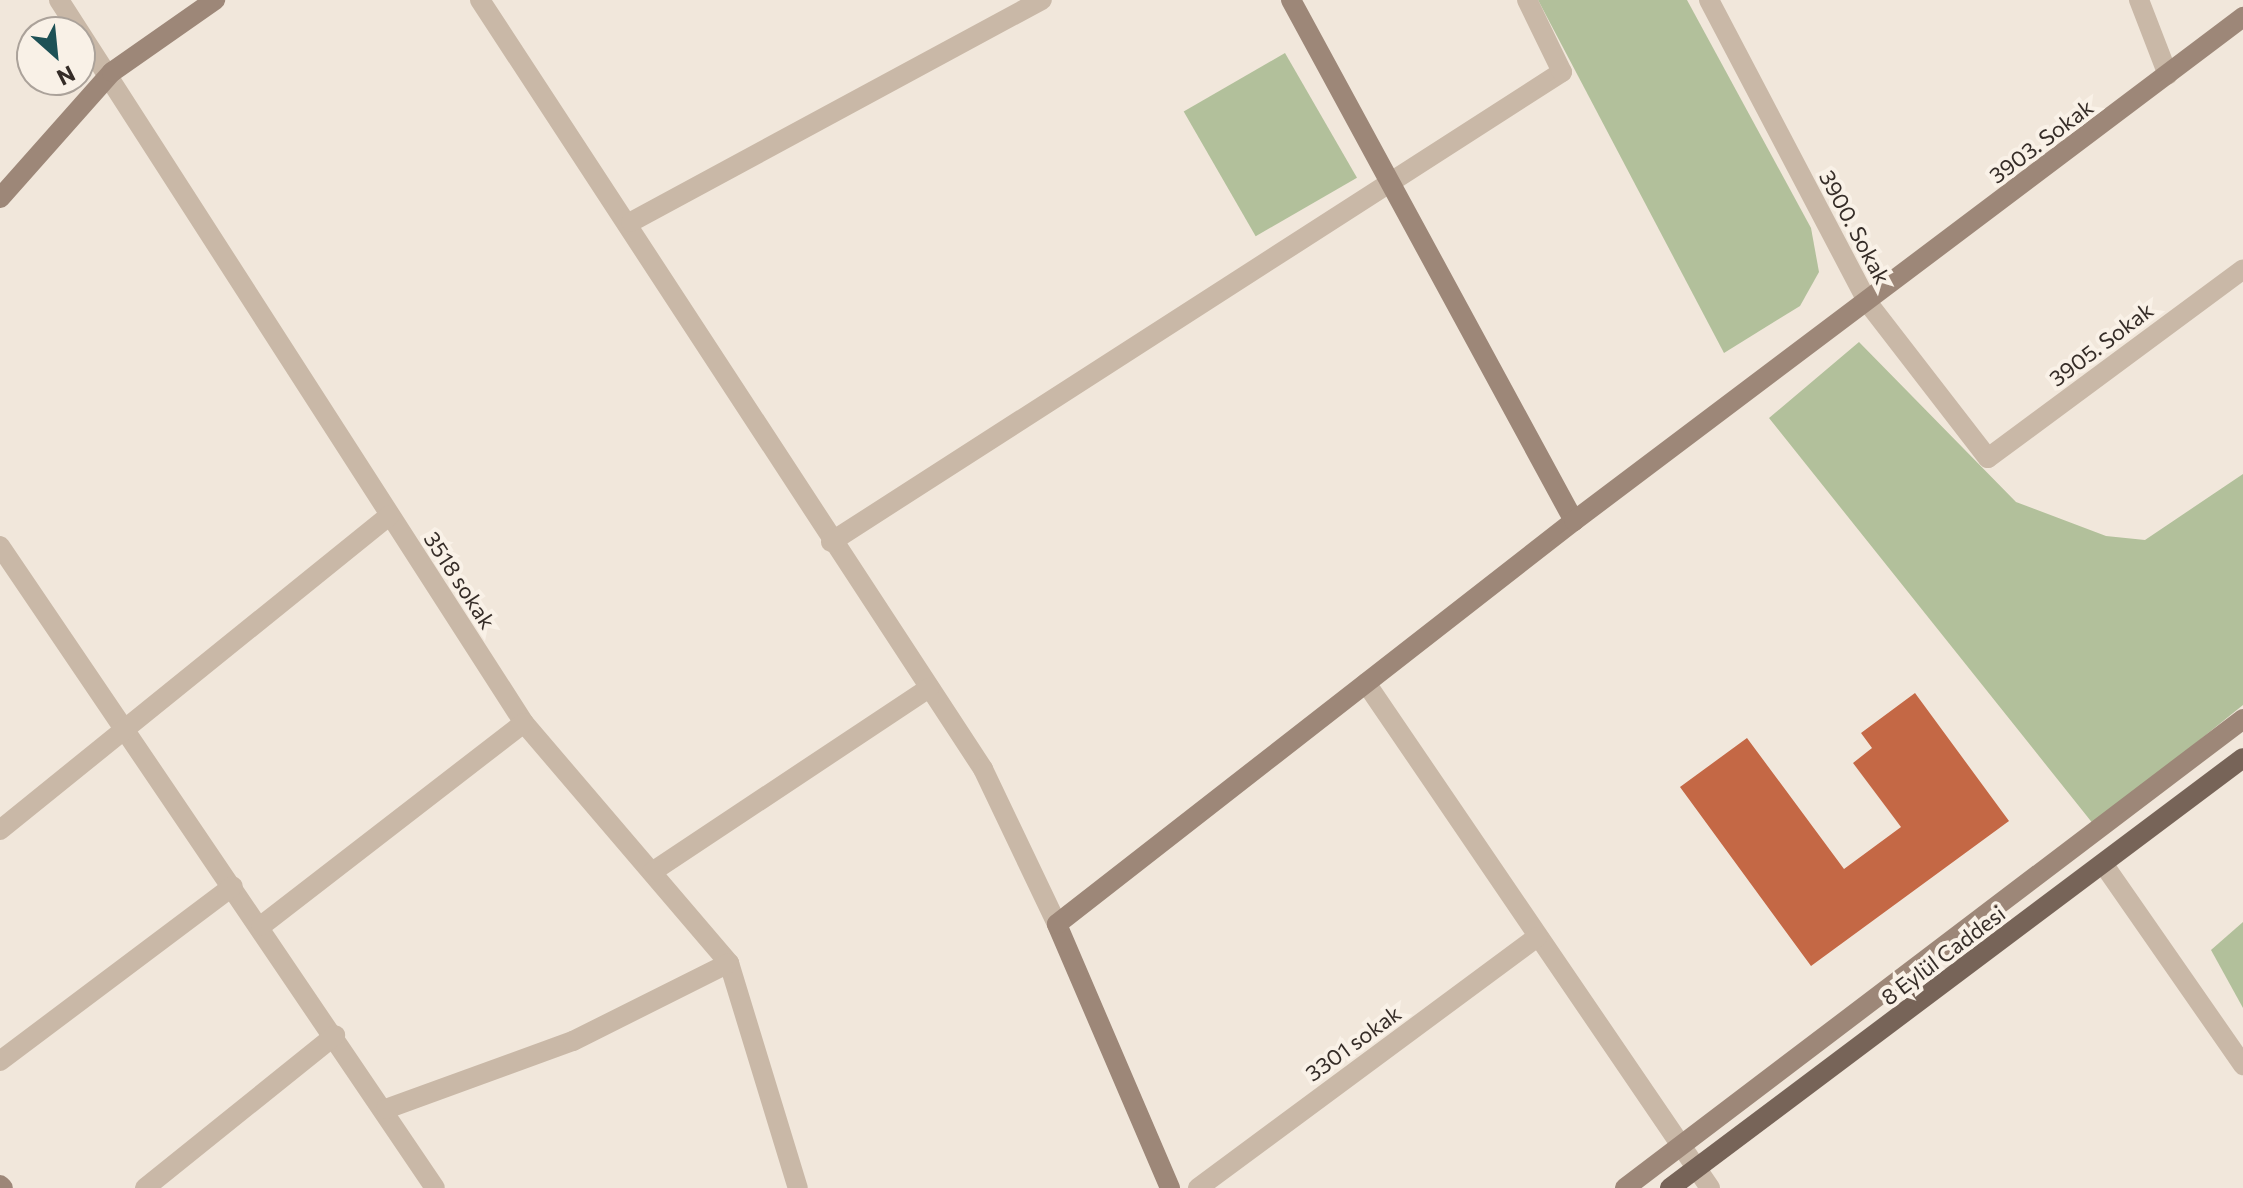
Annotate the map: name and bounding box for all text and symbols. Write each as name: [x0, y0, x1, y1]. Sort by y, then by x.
north arrow: [16, 16, 96, 96]
text: N: [53, 60, 80, 92]
street label: 3903. Sokak: [1984, 93, 2098, 189]
street label: 3900. Sokak: [1814, 166, 1896, 288]
street label: 3905. Sokak: [2044, 296, 2158, 392]
street label: 3518 sokak: [419, 526, 501, 634]
street label: 8 Eylül Caddesi: [1876, 900, 2010, 1010]
street label: 3301 sokak: [1300, 1000, 1406, 1086]

